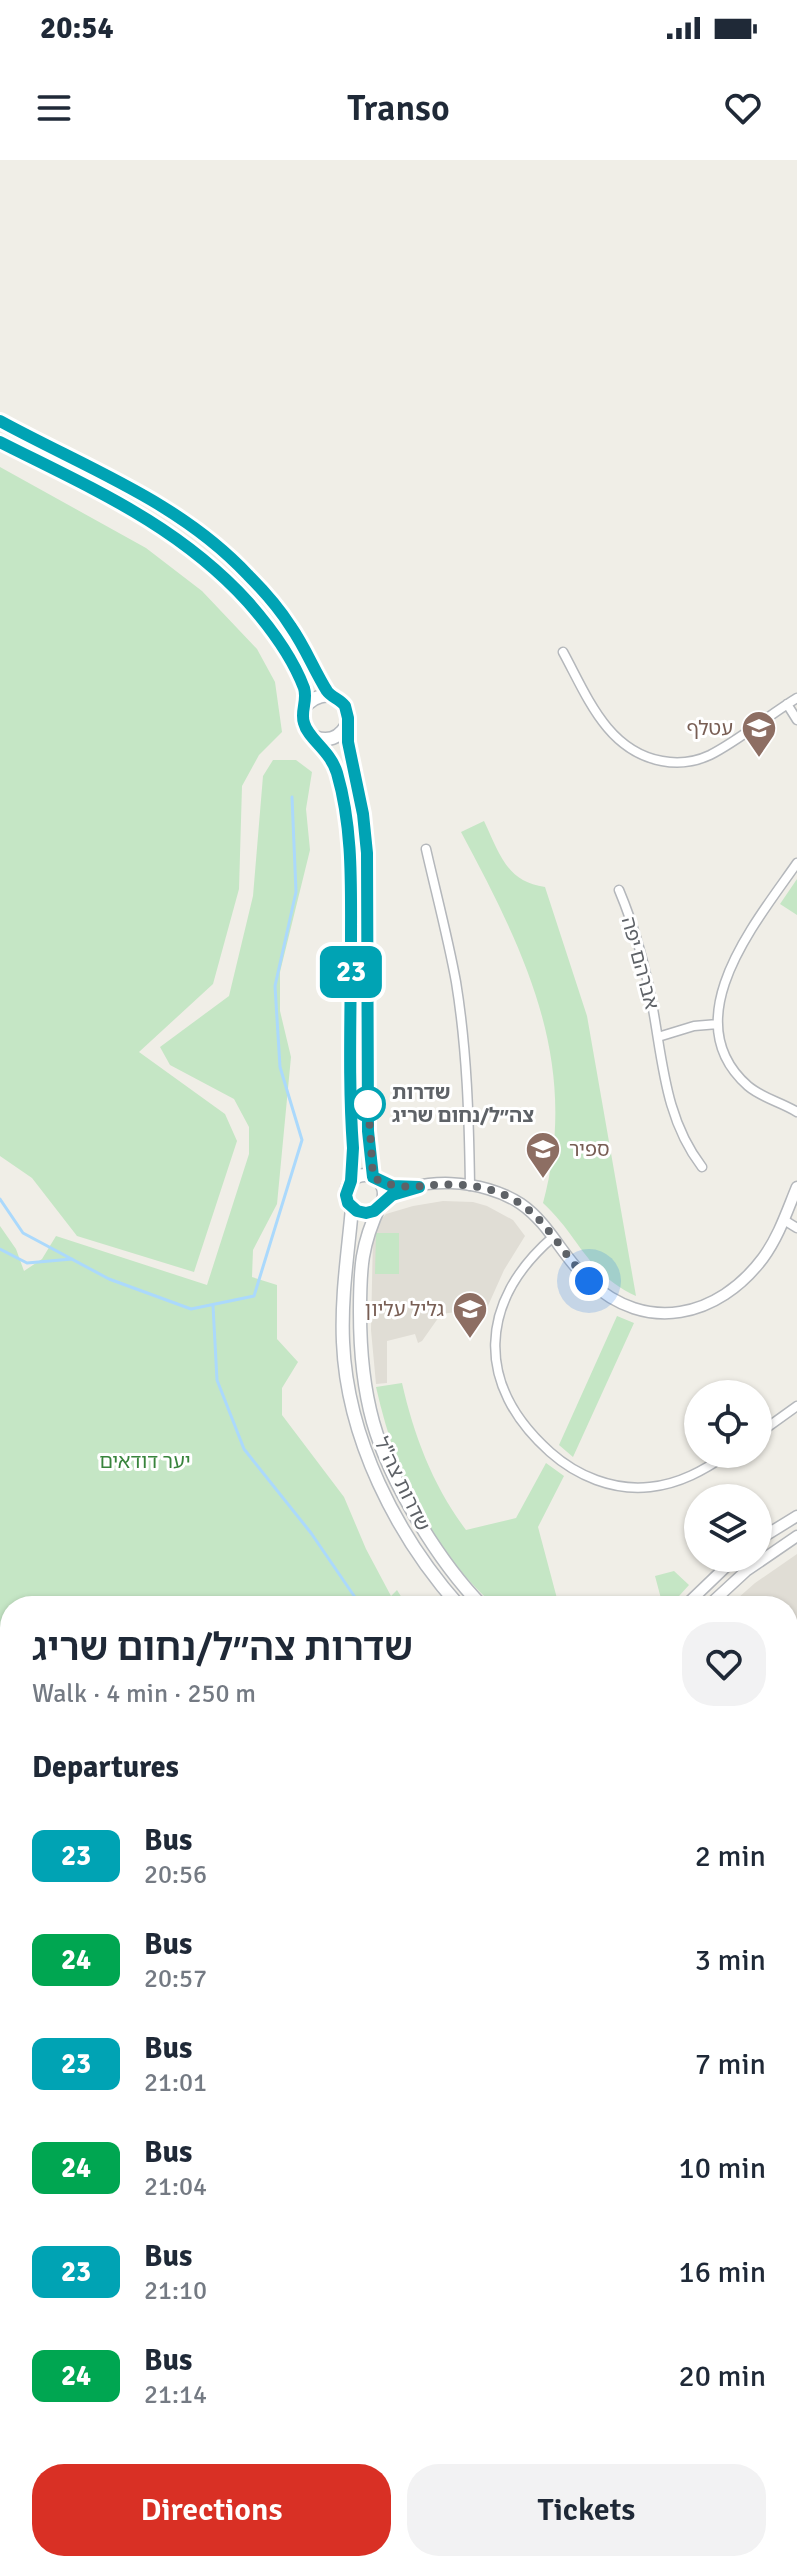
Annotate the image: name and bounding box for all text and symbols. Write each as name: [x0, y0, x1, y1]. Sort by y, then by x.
text: 20:54: [40, 10, 114, 47]
icon: menu: [32, 86, 76, 130]
text: Transo: [347, 86, 450, 131]
icon: heart: [721, 86, 765, 130]
school or university icon: עטלף: [740, 709, 778, 759]
place label: עטלף: [687, 716, 733, 741]
street label: אברהם יפה: [616, 914, 664, 1012]
line badge: 23: [315, 946, 387, 998]
text: 23: [336, 955, 366, 989]
place label: שדרות צה״ל/נחום שריג: [392, 1080, 534, 1128]
marker: שדרות צה״ל/נחום שריג: [351, 1087, 385, 1121]
school or university icon: ספיר: [524, 1130, 562, 1180]
place label: ספיר: [569, 1137, 610, 1162]
your location: [569, 1261, 609, 1301]
school or university icon: גליל עליון: [451, 1290, 489, 1340]
place label: גליל עליון: [365, 1297, 445, 1322]
map controls: [684, 1380, 772, 1572]
button: locate: [684, 1380, 772, 1468]
street label: שדרות צה"ל: [369, 1433, 435, 1535]
park label: יער דודאים: [99, 1449, 191, 1474]
button: layers: [684, 1484, 772, 1572]
button: heart: [682, 1622, 766, 1706]
text: שדרות צה״ל/נחום שריג: [32, 1624, 413, 1671]
text: Walk · 4 min · 250 m: [32, 1678, 256, 1710]
text: Departures: [32, 1749, 179, 1786]
text: Bus: [144, 1822, 192, 1859]
text: 2 min: [695, 1838, 766, 1875]
text: 23: [61, 1839, 91, 1873]
text: 20:56: [144, 1859, 207, 1891]
text: Bus: [144, 1926, 192, 1963]
text: 3 min: [695, 1942, 766, 1979]
text: 24: [61, 1943, 91, 1977]
text: 20:57: [144, 1963, 207, 1995]
text: Bus: [144, 2030, 192, 2067]
text: 7 min: [695, 2046, 766, 2083]
text: 23: [61, 2047, 91, 2081]
text: 21:01: [144, 2067, 207, 2099]
text: Bus: [144, 2134, 192, 2171]
text: 10 min: [679, 2150, 766, 2187]
text: 24: [61, 2151, 91, 2185]
text: 21:04: [144, 2171, 207, 2203]
text: Bus: [144, 2238, 192, 2275]
text: 16 min: [679, 2254, 766, 2291]
text: 23: [61, 2255, 91, 2289]
text: 21:10: [144, 2275, 207, 2307]
text: Bus: [144, 2342, 192, 2379]
text: 20 min: [679, 2358, 766, 2395]
text: 24: [61, 2359, 91, 2393]
text: 21:14: [144, 2379, 207, 2411]
button: Directions: [32, 2464, 391, 2556]
button: Tickets: [407, 2464, 766, 2556]

